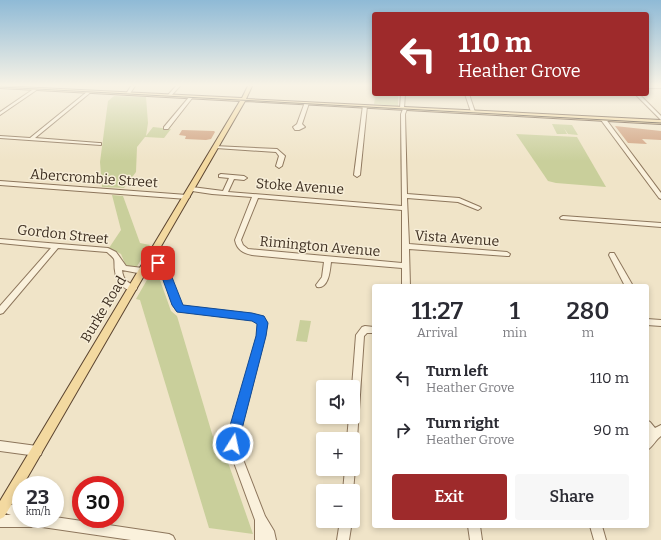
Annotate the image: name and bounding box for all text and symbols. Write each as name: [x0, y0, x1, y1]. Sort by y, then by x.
text: 110 m: [458, 26, 532, 59]
icon: left: [392, 28, 444, 80]
text: Heather Grove: [458, 60, 580, 82]
street label: Abercrombie Street: [30, 166, 158, 191]
street label: Stoke Avenue: [255, 175, 345, 198]
street label: Gordon Street: [16, 221, 109, 248]
street label: Vista Avenue: [414, 227, 500, 250]
street label: Rimington Avenue: [259, 233, 381, 260]
pin: [141, 246, 175, 280]
icon: arrive: [147, 252, 169, 274]
street label: Burke Road: [77, 273, 130, 345]
text: 11:27: [411, 297, 463, 325]
text: 1: [510, 297, 520, 325]
text: 280: [566, 297, 610, 325]
text: Arrival: [417, 325, 458, 340]
text: min: [502, 325, 527, 340]
text: m: [582, 325, 594, 340]
text: Turn left: [426, 362, 488, 380]
icon: left: [392, 367, 414, 389]
text: 110 m: [590, 369, 629, 387]
map controls: [316, 380, 360, 528]
button: sound: [316, 380, 360, 424]
text: Heather Grove: [426, 380, 514, 395]
text: Turn right: [426, 414, 499, 432]
icon: right: [392, 419, 414, 441]
text: 90 m: [593, 421, 629, 439]
position arrow: [212, 423, 254, 465]
button: +: [316, 432, 360, 476]
text: Heather Grove: [426, 432, 514, 447]
button: Exit: [392, 474, 507, 520]
button: Share: [515, 474, 629, 520]
speed limit sign: 30: [72, 476, 124, 528]
button: −: [316, 484, 360, 528]
text: 23: [27, 485, 49, 509]
text: km/h: [26, 506, 50, 518]

